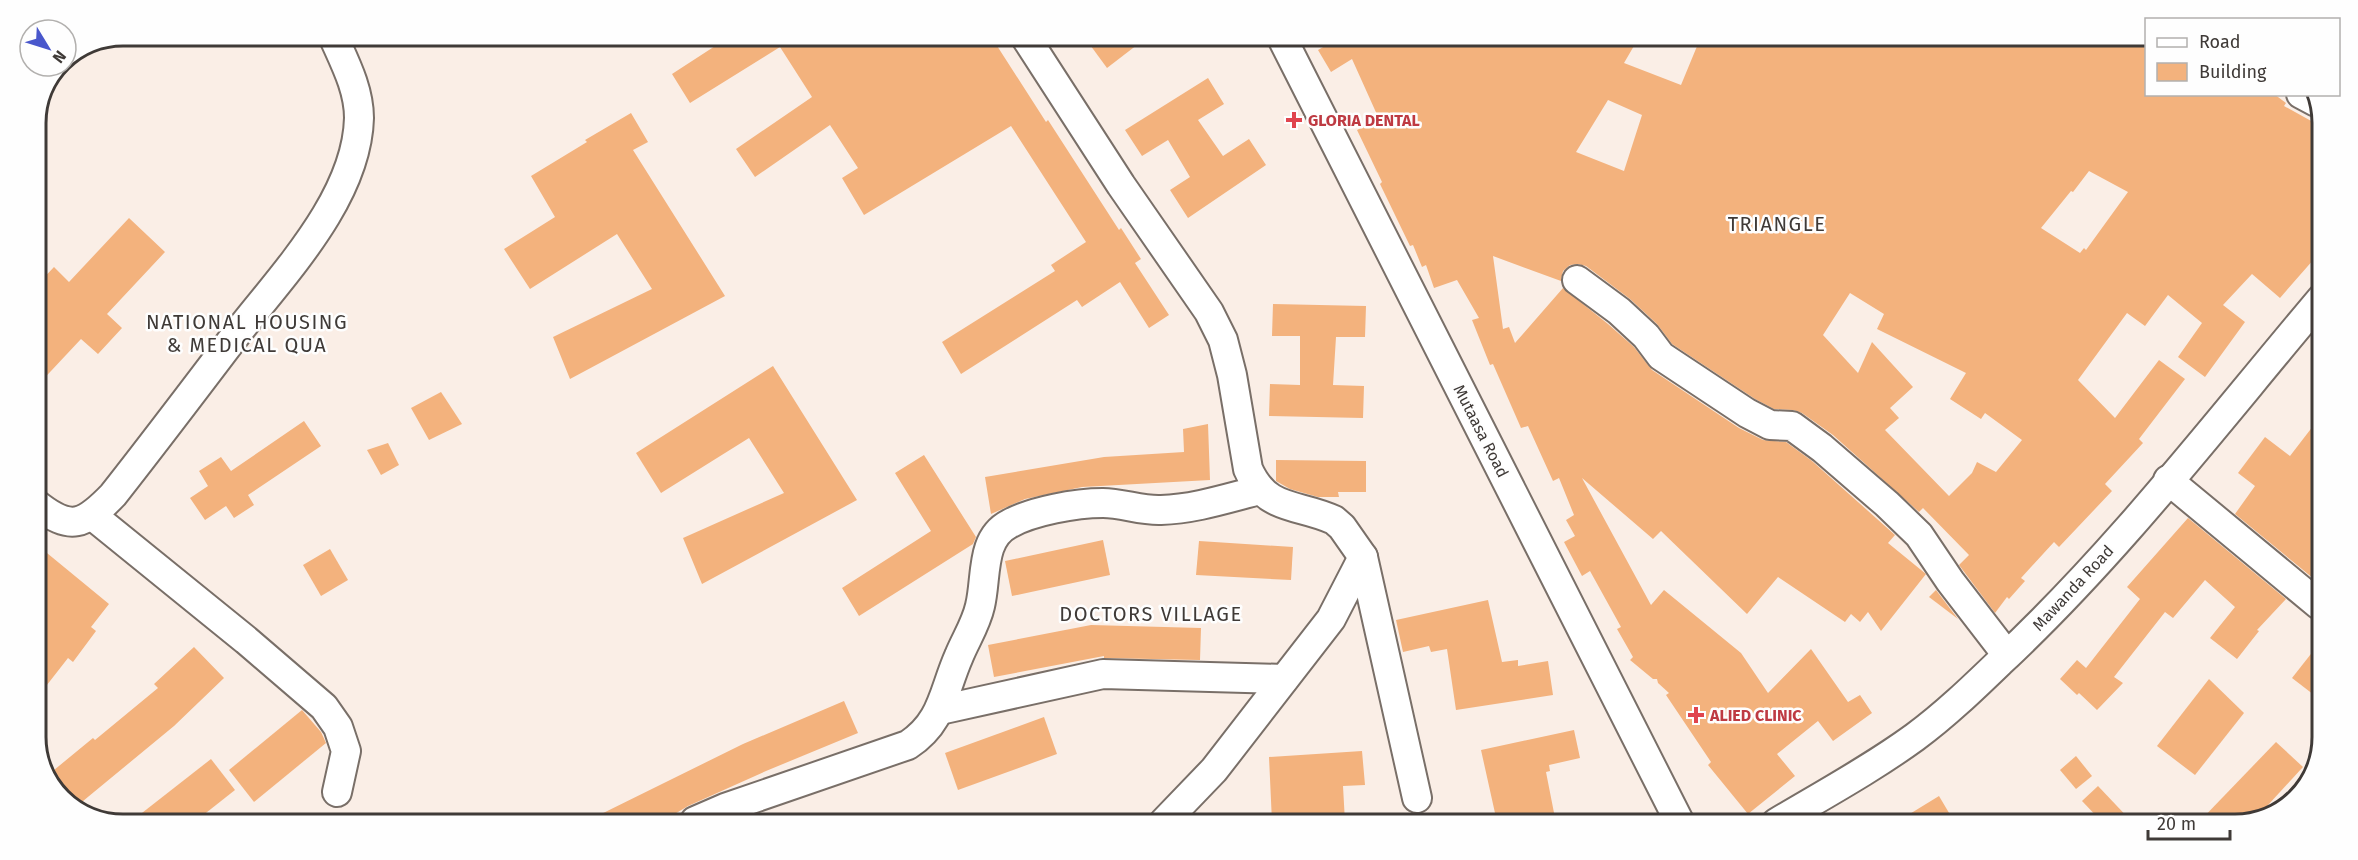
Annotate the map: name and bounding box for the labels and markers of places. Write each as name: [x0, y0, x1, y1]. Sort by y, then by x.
marker: GLORIA DENTAL: [1285, 111, 1303, 129]
place label: GLORIA DENTAL: [1308, 111, 1420, 130]
marker: ALIED CLINIC: [1687, 706, 1705, 724]
place label: ALIED CLINIC: [1709, 706, 1802, 725]

